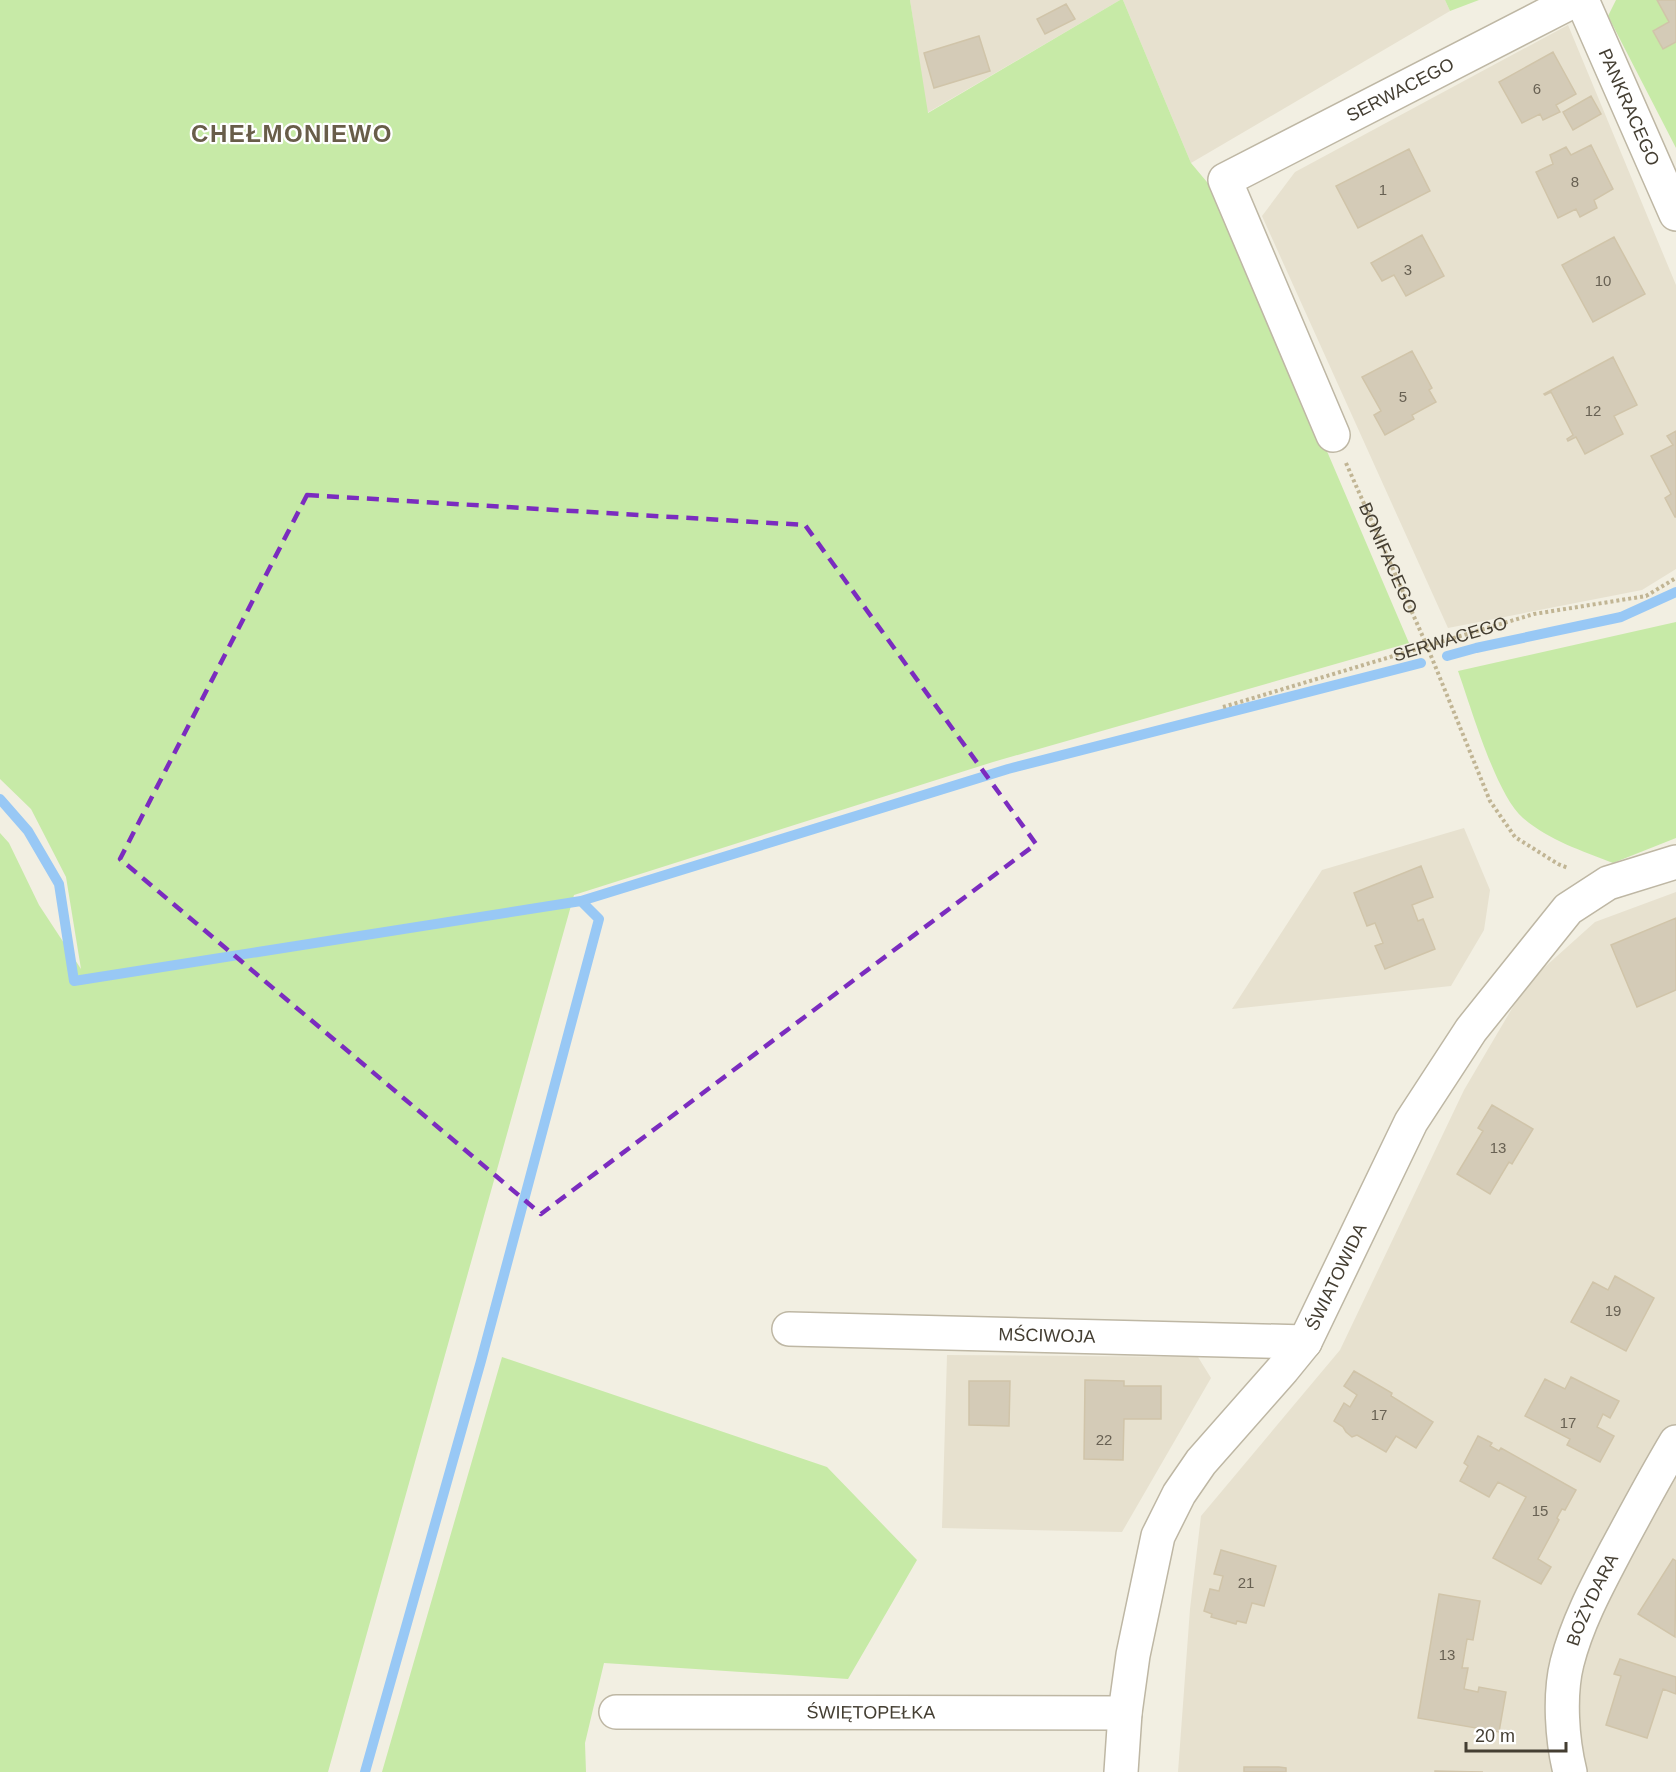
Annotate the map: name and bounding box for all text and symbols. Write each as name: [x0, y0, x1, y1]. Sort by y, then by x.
street label: PANKRACEGO: [1595, 46, 1663, 169]
street label: SERWACEGO: [1343, 54, 1457, 126]
house number: 6: [1533, 80, 1541, 97]
district label: CHEŁMONIEWO: [191, 120, 393, 147]
house number: 8: [1571, 173, 1579, 190]
house number: 1: [1379, 181, 1387, 198]
house number: 3: [1404, 261, 1412, 278]
house number: 10: [1595, 272, 1611, 289]
house number: 5: [1399, 388, 1407, 405]
house number: 12: [1585, 402, 1601, 419]
street label: BONIFACEGO: [1355, 500, 1421, 617]
street label: SERWACEGO: [1391, 613, 1510, 666]
house number: 13: [1490, 1139, 1506, 1156]
street label: ŚWIATOWIDA: [1301, 1220, 1371, 1334]
house number: 19: [1605, 1302, 1621, 1319]
street label: MŚCIWOJA: [998, 1324, 1096, 1347]
house number: 17: [1371, 1406, 1387, 1423]
house number: 17: [1560, 1414, 1576, 1431]
house number: 22: [1096, 1431, 1112, 1448]
house number: 15: [1532, 1502, 1548, 1519]
street label: BOŻYDARA: [1563, 1550, 1622, 1648]
house number: 21: [1238, 1574, 1254, 1591]
house number: 13: [1439, 1646, 1455, 1663]
street label: ŚWIĘTOPEŁKA: [807, 1701, 935, 1723]
scale bar: [1466, 1715, 1566, 1753]
text: 20 m: [1475, 1726, 1515, 1746]

